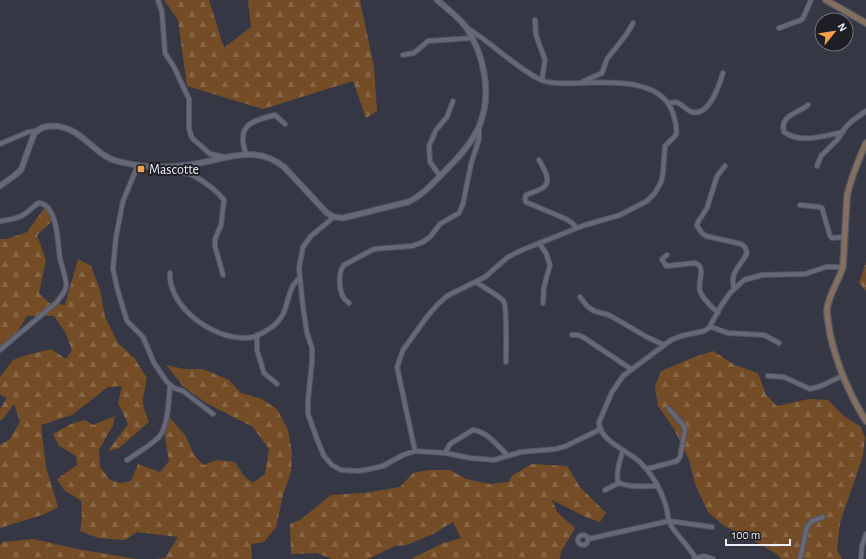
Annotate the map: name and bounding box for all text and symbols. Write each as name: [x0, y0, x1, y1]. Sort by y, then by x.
north arrow: [814, 12, 854, 52]
text: N: [836, 21, 849, 33]
place label: Mascotte: [149, 163, 199, 177]
marker: Mascotte: [136, 164, 146, 174]
scale bar: [726, 521, 790, 547]
text: 100 m: [732, 529, 760, 541]

